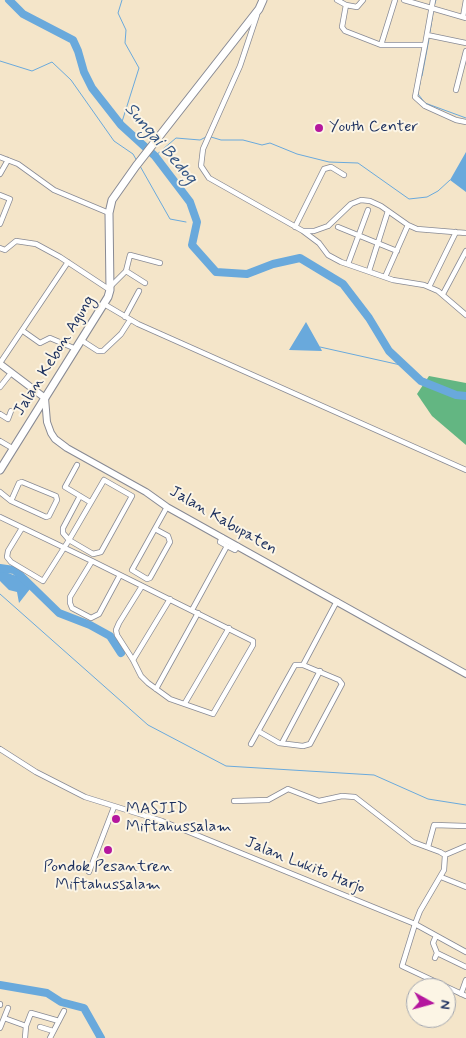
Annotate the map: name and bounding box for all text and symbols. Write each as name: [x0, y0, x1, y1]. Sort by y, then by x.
water label: Sungai Bedog: [119, 99, 201, 189]
place label: Youth Center: [329, 118, 418, 138]
marker: Youth Center: [313, 122, 325, 134]
street label: Jalan Kebon Agung: [10, 292, 100, 420]
street label: Jalan Kabupaten: [166, 482, 280, 560]
place label: MASJID Miftahussalam: [126, 800, 232, 838]
marker: MASJID Miftahussalam: [110, 813, 122, 825]
street label: Jalan Lukito Harjo: [242, 833, 368, 899]
marker: Pondok Pesantren Miftahussalam: [102, 844, 114, 856]
place label: Pondok Pesantren Miftahussalam: [44, 858, 172, 896]
north arrow: [406, 978, 456, 1028]
text: N: [435, 999, 454, 1010]

